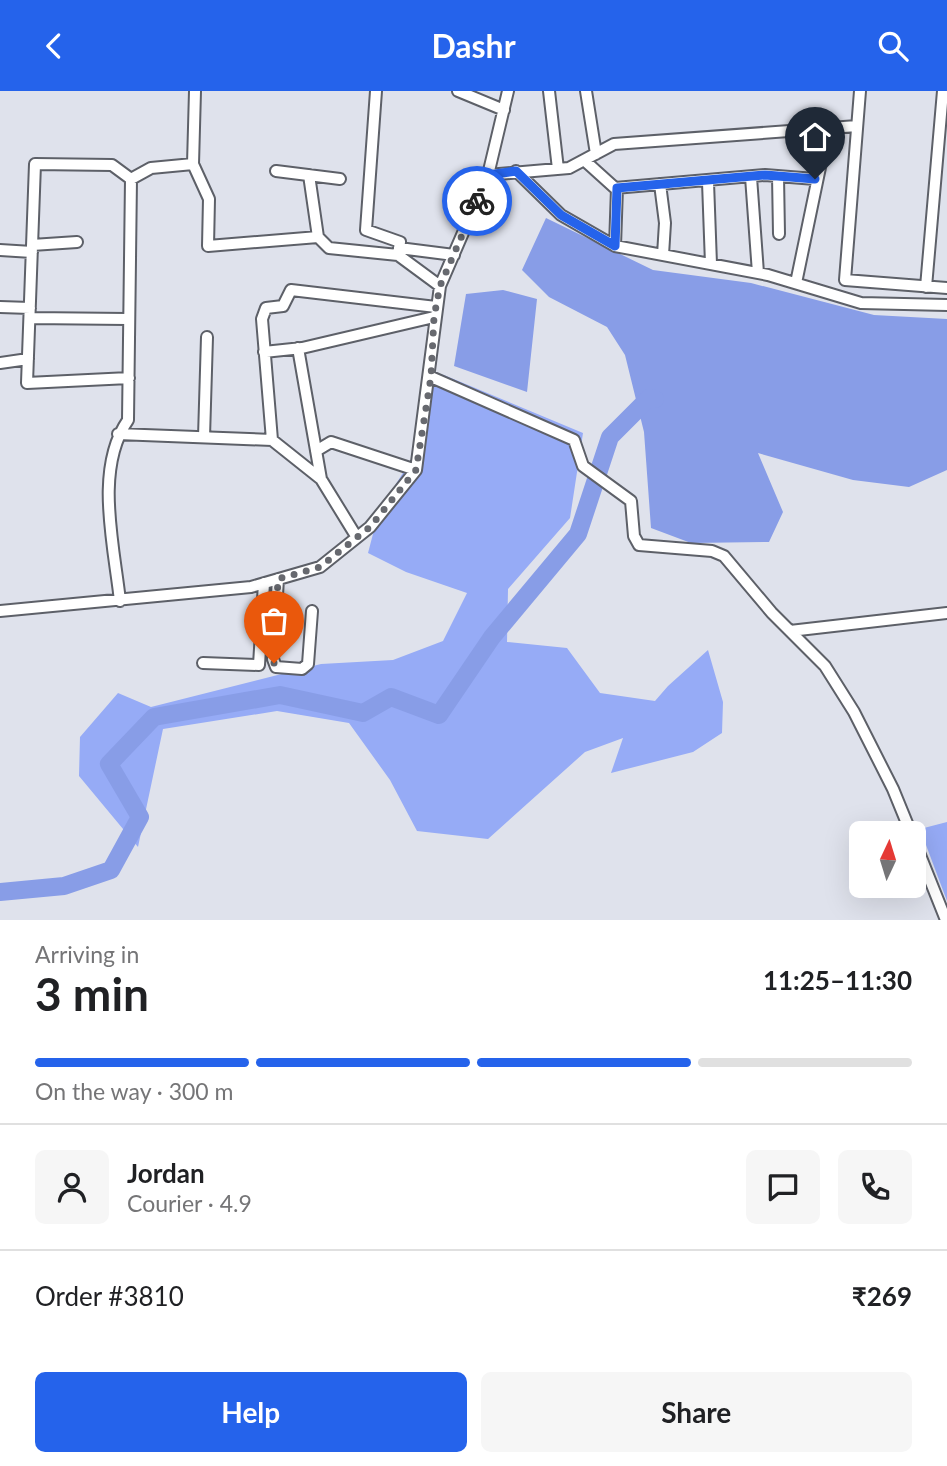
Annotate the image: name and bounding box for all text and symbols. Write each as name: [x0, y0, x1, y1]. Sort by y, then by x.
text: Dashr: [431, 26, 516, 65]
icon: back: [35, 27, 73, 65]
icon: search: [874, 27, 912, 65]
pin: [785, 107, 845, 179]
icon: home: [796, 118, 834, 156]
courier: [442, 166, 512, 236]
icon: bike: [458, 182, 496, 220]
pin: [244, 591, 304, 663]
icon: bag: [255, 602, 293, 640]
north arrow: [849, 821, 926, 898]
map controls: [849, 821, 926, 898]
text: Arriving in: [35, 940, 139, 968]
text: 11:25–11:30: [763, 964, 912, 996]
text: 3 min: [35, 966, 149, 1021]
text: On the way · 300 m: [35, 1077, 234, 1105]
button: person: [35, 1150, 109, 1224]
button: chat: [746, 1150, 820, 1224]
button: phone: [838, 1150, 912, 1224]
text: Jordan: [127, 1157, 205, 1189]
text: Courier · 4.9: [127, 1189, 252, 1217]
text: Order #3810: [35, 1280, 184, 1312]
text: ₹269: [852, 1280, 912, 1312]
button: Help: [35, 1372, 467, 1452]
button: Share: [481, 1372, 912, 1452]

